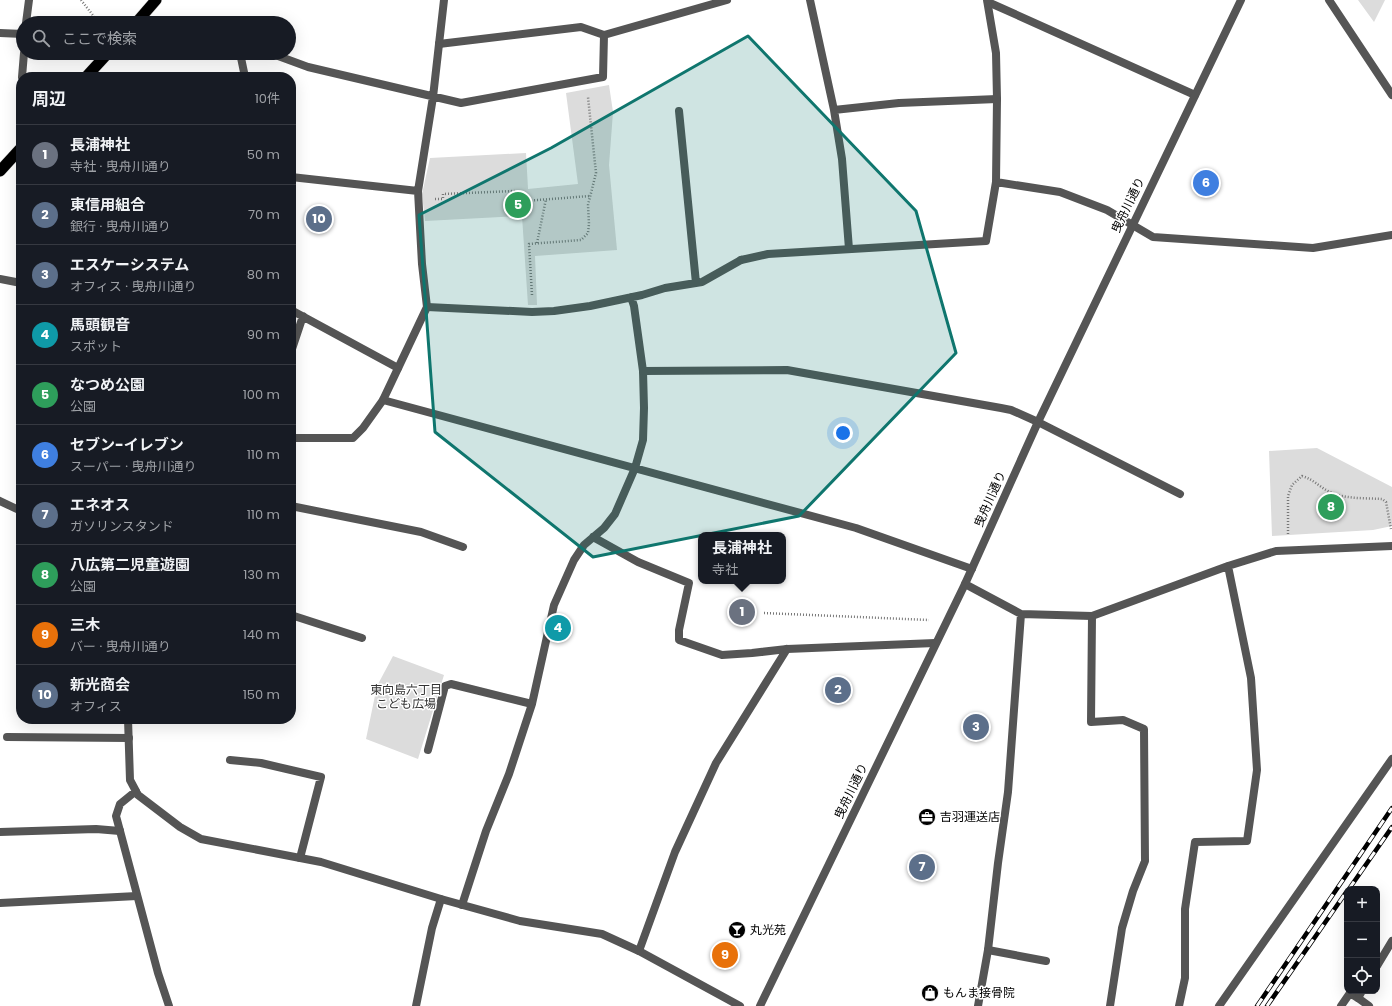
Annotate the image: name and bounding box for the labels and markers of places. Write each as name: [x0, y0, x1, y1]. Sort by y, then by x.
pin: 6: [1193, 168, 1219, 198]
pin: 5: [505, 190, 531, 220]
pin: 10: [306, 204, 332, 234]
pin: 8: [1318, 492, 1344, 522]
pin: 1: [729, 597, 755, 627]
pin: 4: [545, 613, 571, 643]
pin: 2: [825, 675, 851, 705]
pin: 3: [963, 712, 989, 742]
office icon: 吉羽運送店: [917, 807, 937, 827]
place label: 吉羽運送店: [940, 808, 1000, 825]
pin: 7: [909, 852, 935, 882]
bar icon: 丸光苑: [727, 920, 747, 940]
place label: 丸光苑: [750, 921, 786, 938]
pin: 9: [712, 940, 738, 970]
shop icon: もんま接骨院: [920, 983, 940, 1003]
place label: もんま接骨院: [943, 984, 1015, 1001]

